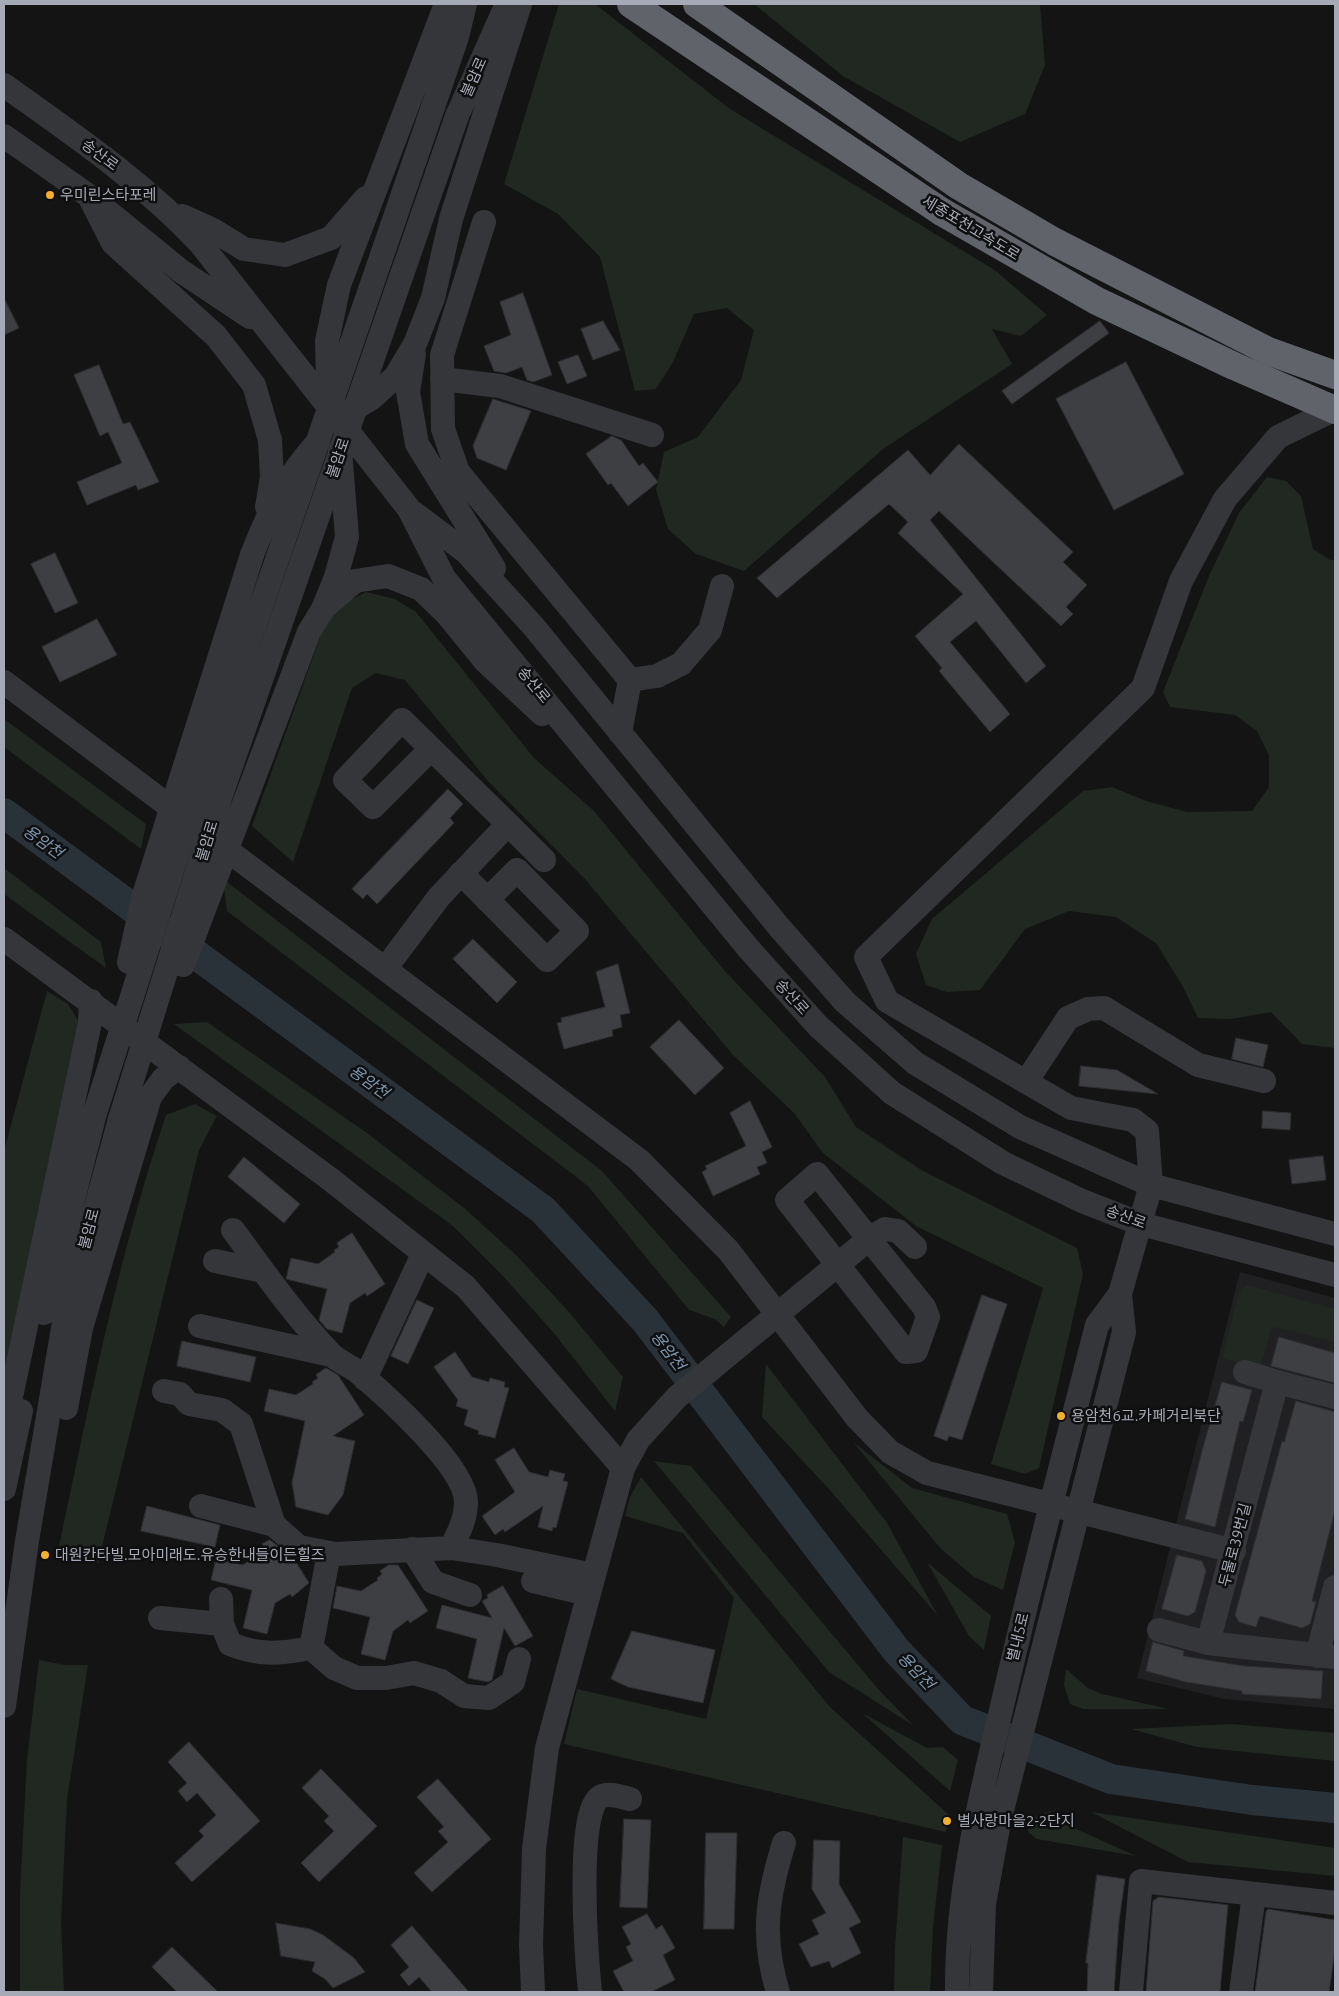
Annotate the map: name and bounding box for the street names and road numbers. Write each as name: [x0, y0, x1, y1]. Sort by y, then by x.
street label: 불암로: [457, 54, 491, 100]
street label: 송산로: [78, 135, 122, 175]
street label: 세종포천고속도로: [919, 192, 1023, 264]
street label: 불암로: [323, 435, 353, 481]
street label: 송산로: [514, 663, 554, 707]
street label: 불암로: [192, 819, 222, 863]
street label: 송산로: [771, 976, 813, 1018]
street label: 송산로: [1103, 1201, 1149, 1233]
street label: 불암로: [75, 1207, 103, 1251]
street label: 두물로39번길: [1215, 1501, 1255, 1589]
street label: 별내5로: [1003, 1611, 1033, 1663]

